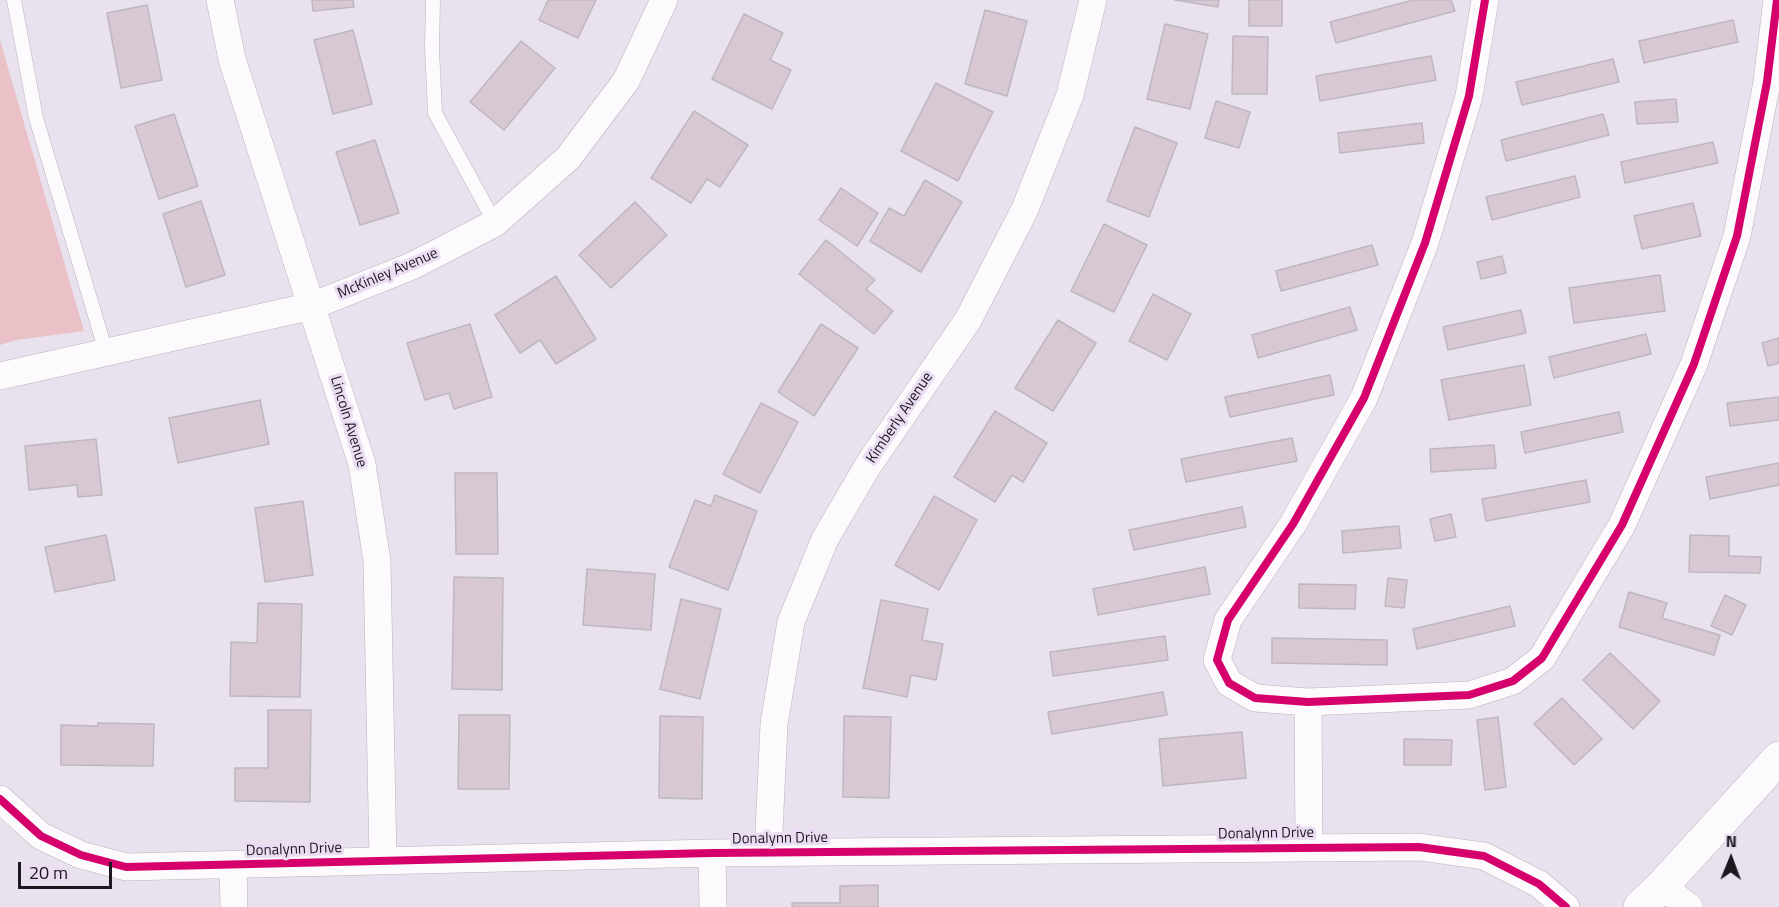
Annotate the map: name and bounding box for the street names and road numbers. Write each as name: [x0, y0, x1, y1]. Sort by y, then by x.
street label: McKinley Avenue: [335, 245, 441, 303]
street label: Kimberly Avenue: [863, 369, 937, 467]
street label: Lincoln Avenue: [326, 374, 370, 470]
street label: Donalynn Drive: [1218, 824, 1314, 844]
street label: Donalynn Drive: [732, 829, 828, 849]
street label: Donalynn Drive: [246, 839, 342, 861]

